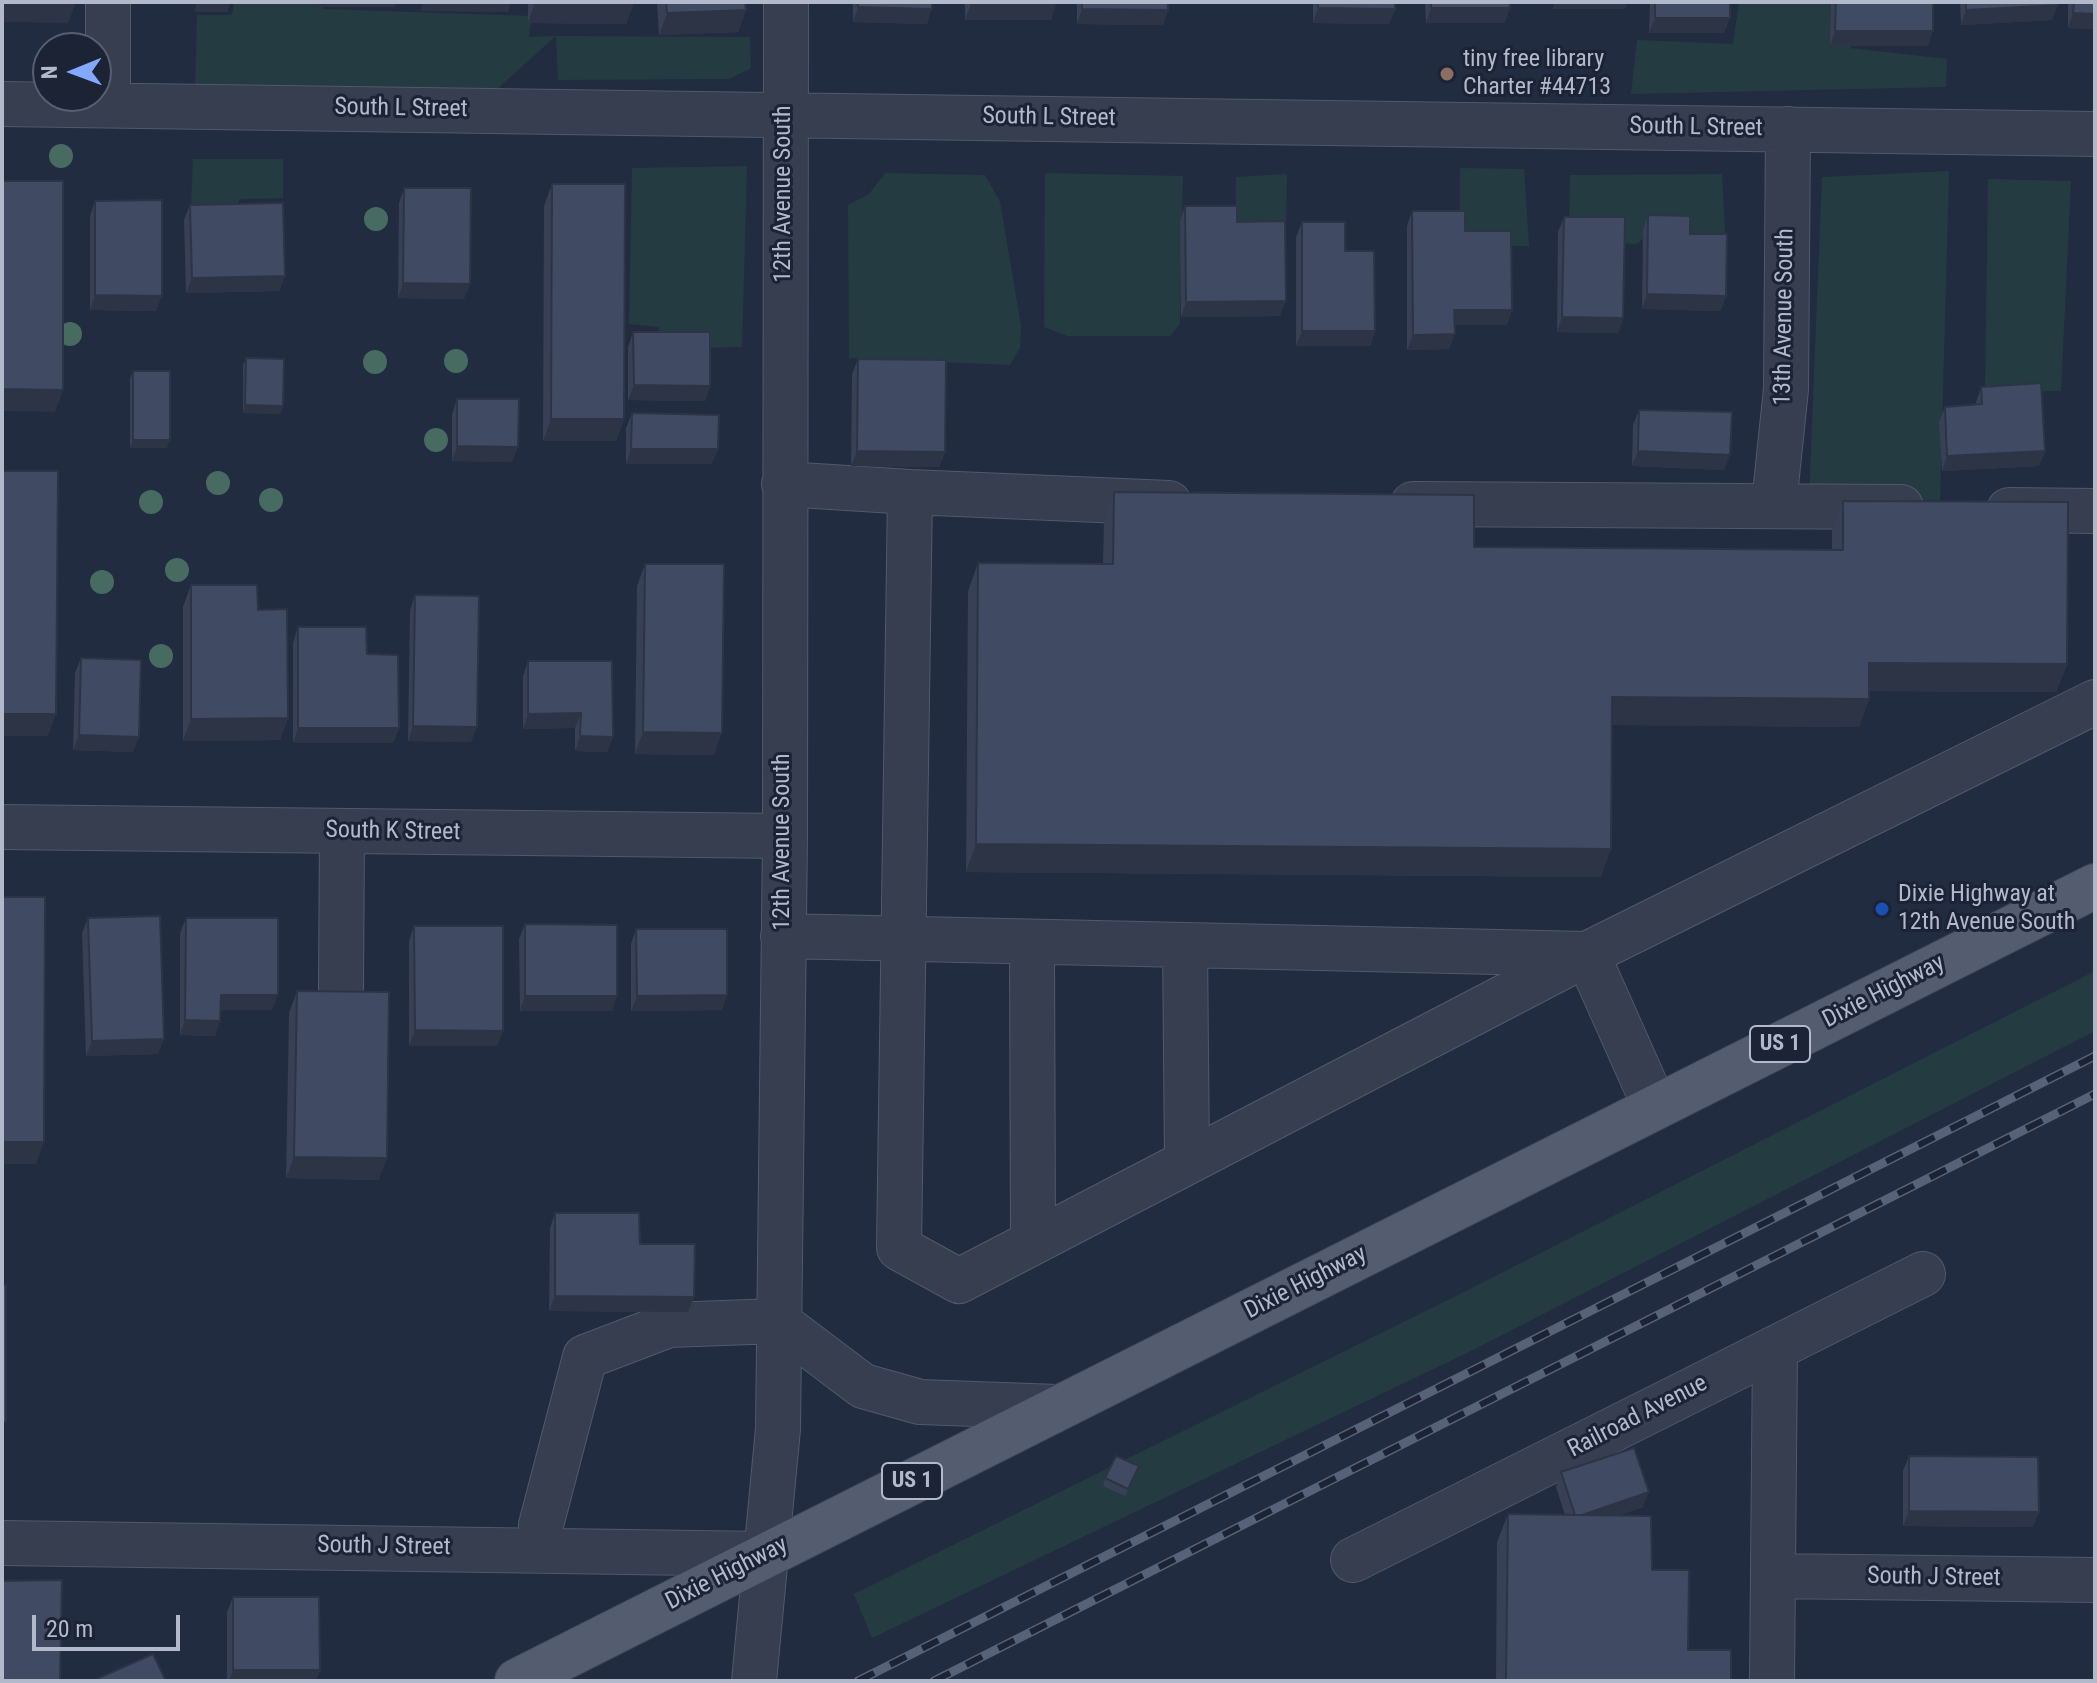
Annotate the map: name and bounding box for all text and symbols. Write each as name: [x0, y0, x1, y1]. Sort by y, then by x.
north arrow: [32, 32, 112, 112]
place label: tiny free library Charter #44713: [1463, 46, 1611, 102]
text: N: [37, 65, 62, 79]
marker: tiny free library Charter #44713: [1438, 65, 1456, 83]
street label: South L Street: [334, 93, 468, 125]
street label: South L Street: [982, 102, 1116, 134]
street label: 12th Avenue South: [770, 105, 798, 283]
street label: South L Street: [1629, 112, 1763, 144]
street label: 13th Avenue South: [1769, 228, 1801, 406]
street label: 12th Avenue South: [769, 753, 797, 931]
street label: South K Street: [325, 816, 461, 848]
place label: Dixie Highway at 12th Avenue South: [1898, 881, 2075, 937]
marker: Dixie Highway at 12th Avenue South: [1873, 900, 1891, 918]
street label: Dixie Highway: [1818, 949, 1950, 1035]
road number: US 1: [1750, 1026, 1810, 1062]
street label: Dixie Highway: [1240, 1240, 1372, 1326]
street label: Railroad Avenue: [1564, 1370, 1712, 1464]
road number: US 1: [882, 1463, 942, 1499]
street label: South J Street: [317, 1531, 451, 1563]
street label: Dixie Highway: [661, 1531, 793, 1617]
street label: South J Street: [1867, 1562, 2001, 1594]
scale bar: [36, 1599, 184, 1649]
text: 20 m: [46, 1615, 93, 1643]

